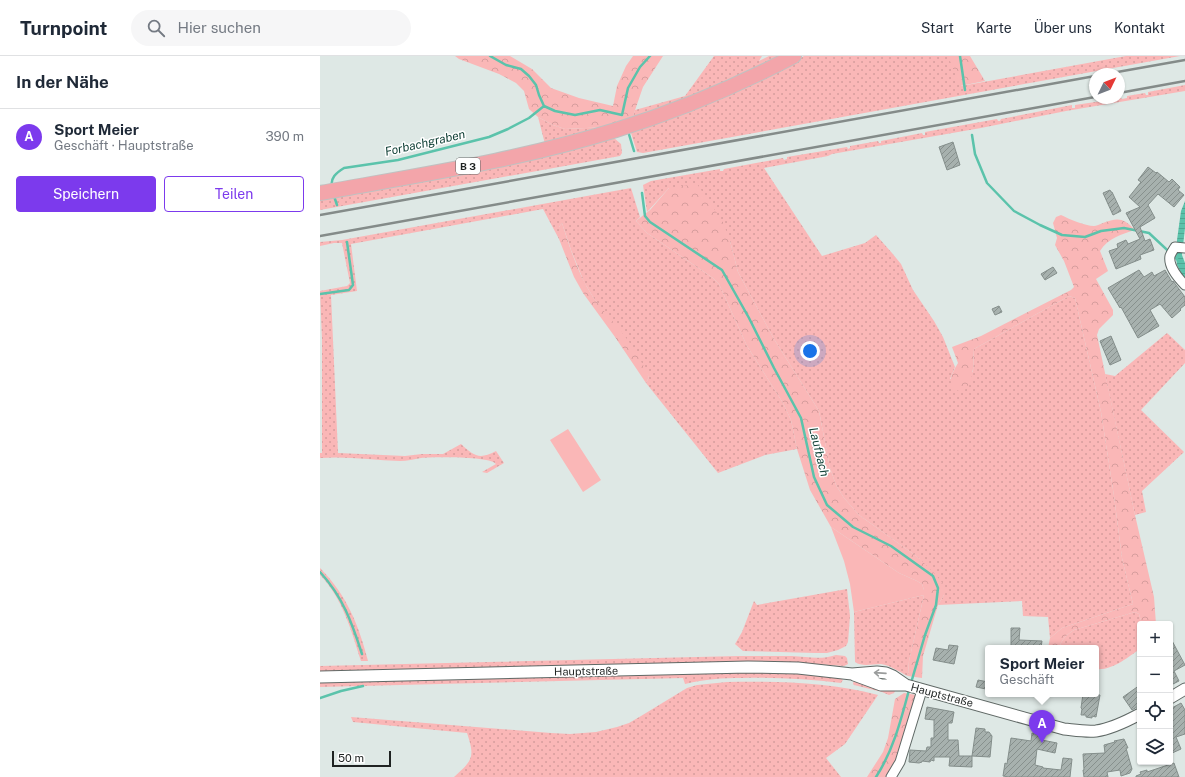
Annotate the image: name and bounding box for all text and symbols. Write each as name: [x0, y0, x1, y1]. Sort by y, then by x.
search box: [131, 10, 411, 46]
text: Turnpoint: [20, 17, 107, 39]
icon: search: [145, 17, 167, 39]
text: Hier suchen: [177, 19, 261, 36]
text: Start: [921, 20, 954, 36]
text: Karte: [976, 20, 1012, 36]
text: Über uns: [1034, 20, 1092, 36]
text: Kontakt: [1114, 20, 1165, 36]
north arrow: [1089, 68, 1125, 104]
text: In der Nähe: [16, 72, 109, 92]
text: Sport Meier: [54, 121, 139, 138]
water label: Forbachgraben: [383, 127, 467, 159]
text: A: [24, 129, 34, 144]
text: 390 m: [266, 129, 304, 144]
text: Geschäft · Hauptstraße: [54, 138, 194, 153]
road number: B 3: [456, 158, 480, 174]
button: Speichern: [16, 176, 156, 212]
button: Teilen: [164, 176, 304, 212]
your location: [800, 341, 820, 361]
water label: Laufbach: [806, 426, 832, 478]
map controls: [1137, 621, 1173, 765]
button: +: [1137, 621, 1173, 657]
popup: [985, 645, 1099, 697]
text: Sport Meier: [1000, 655, 1084, 672]
button: −: [1137, 657, 1173, 693]
street label: Hauptstraße: [554, 664, 618, 678]
one-way arrow: [874, 669, 887, 676]
text: Geschäft: [1000, 672, 1054, 687]
street label: Hauptstraße: [909, 681, 975, 709]
button: locate: [1137, 693, 1173, 729]
pin: A: [1029, 710, 1055, 743]
button: layers: [1137, 729, 1173, 765]
scale bar: [332, 749, 391, 768]
text: 50 m: [338, 752, 364, 764]

